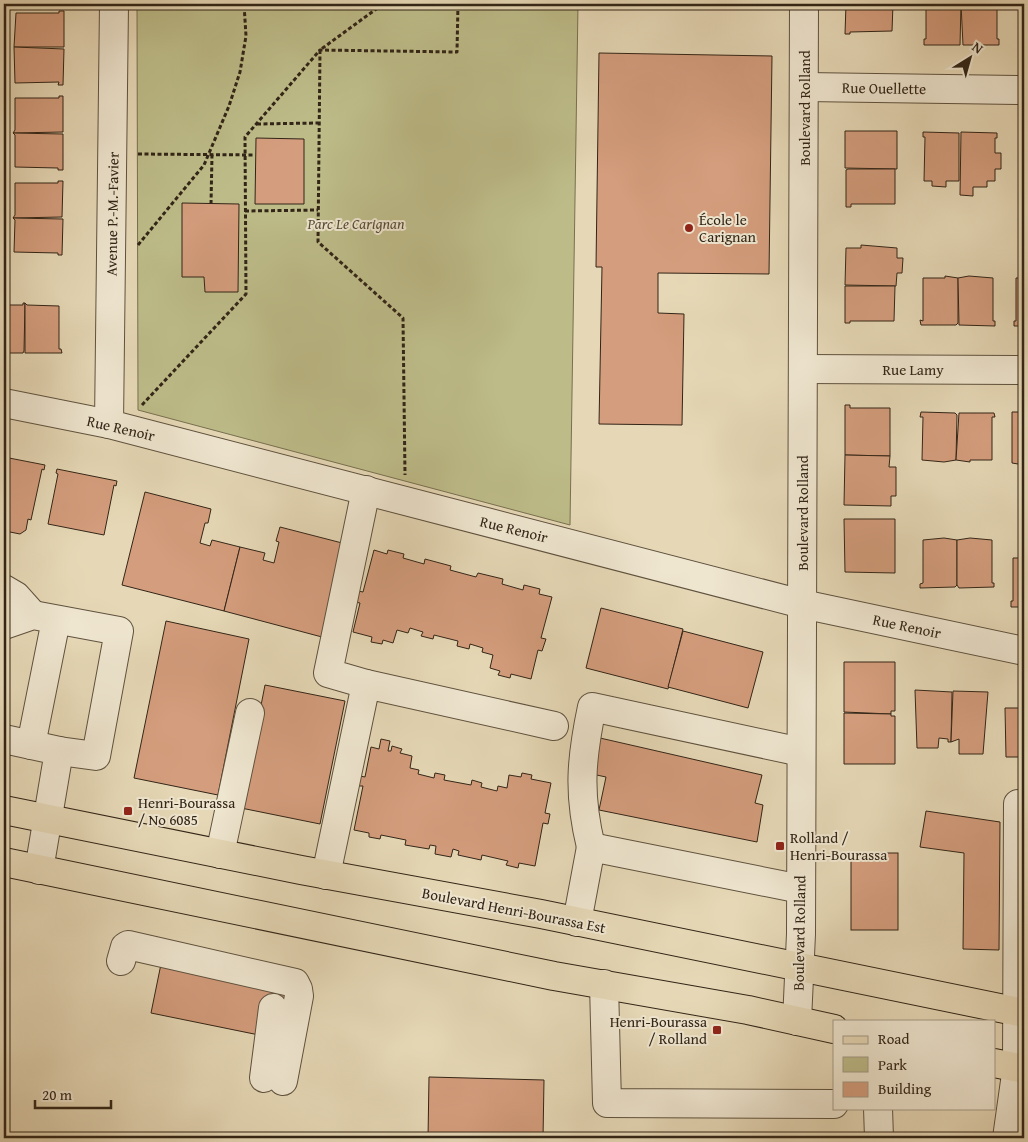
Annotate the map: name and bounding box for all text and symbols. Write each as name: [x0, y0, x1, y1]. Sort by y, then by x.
north arrow: [946, 32, 996, 82]
text: N: [968, 37, 988, 59]
street label: Boulevard Rolland: [794, 50, 815, 166]
street label: Rue Ouellette: [842, 77, 926, 99]
street label: Avenue P.-M.-Favier: [100, 152, 124, 276]
place label: École le Carignan: [699, 209, 757, 247]
park label: Parc Le Carignan: [306, 213, 405, 234]
marker: École le Carignan: [683, 222, 695, 234]
street label: Rue Lamy: [882, 359, 944, 380]
street label: Rue Renoir: [85, 410, 157, 446]
street label: Boulevard Rolland: [792, 455, 813, 571]
street label: Rue Renoir: [478, 510, 550, 548]
street label: Rue Renoir: [871, 609, 943, 643]
place label: Henri-Bourassa / No 6085: [138, 792, 235, 830]
marker: Henri-Bourassa / No 6085: [122, 805, 134, 817]
place label: Rolland / Henri-Bourassa: [790, 827, 887, 865]
marker: Rolland / Henri-Bourassa: [774, 840, 786, 852]
street label: Boulevard Rolland: [787, 875, 811, 991]
street label: Boulevard Henri-Bourassa Est: [420, 882, 608, 938]
place label: Henri-Bourassa / Rolland: [610, 1011, 707, 1049]
legend: [833, 1020, 996, 1110]
marker: Henri-Bourassa / Rolland: [711, 1024, 723, 1036]
text: Road: [878, 1028, 909, 1049]
text: Park: [878, 1054, 907, 1075]
scale bar: [35, 1077, 111, 1109]
text: Building: [878, 1078, 932, 1099]
text: 20 m: [42, 1084, 73, 1105]

